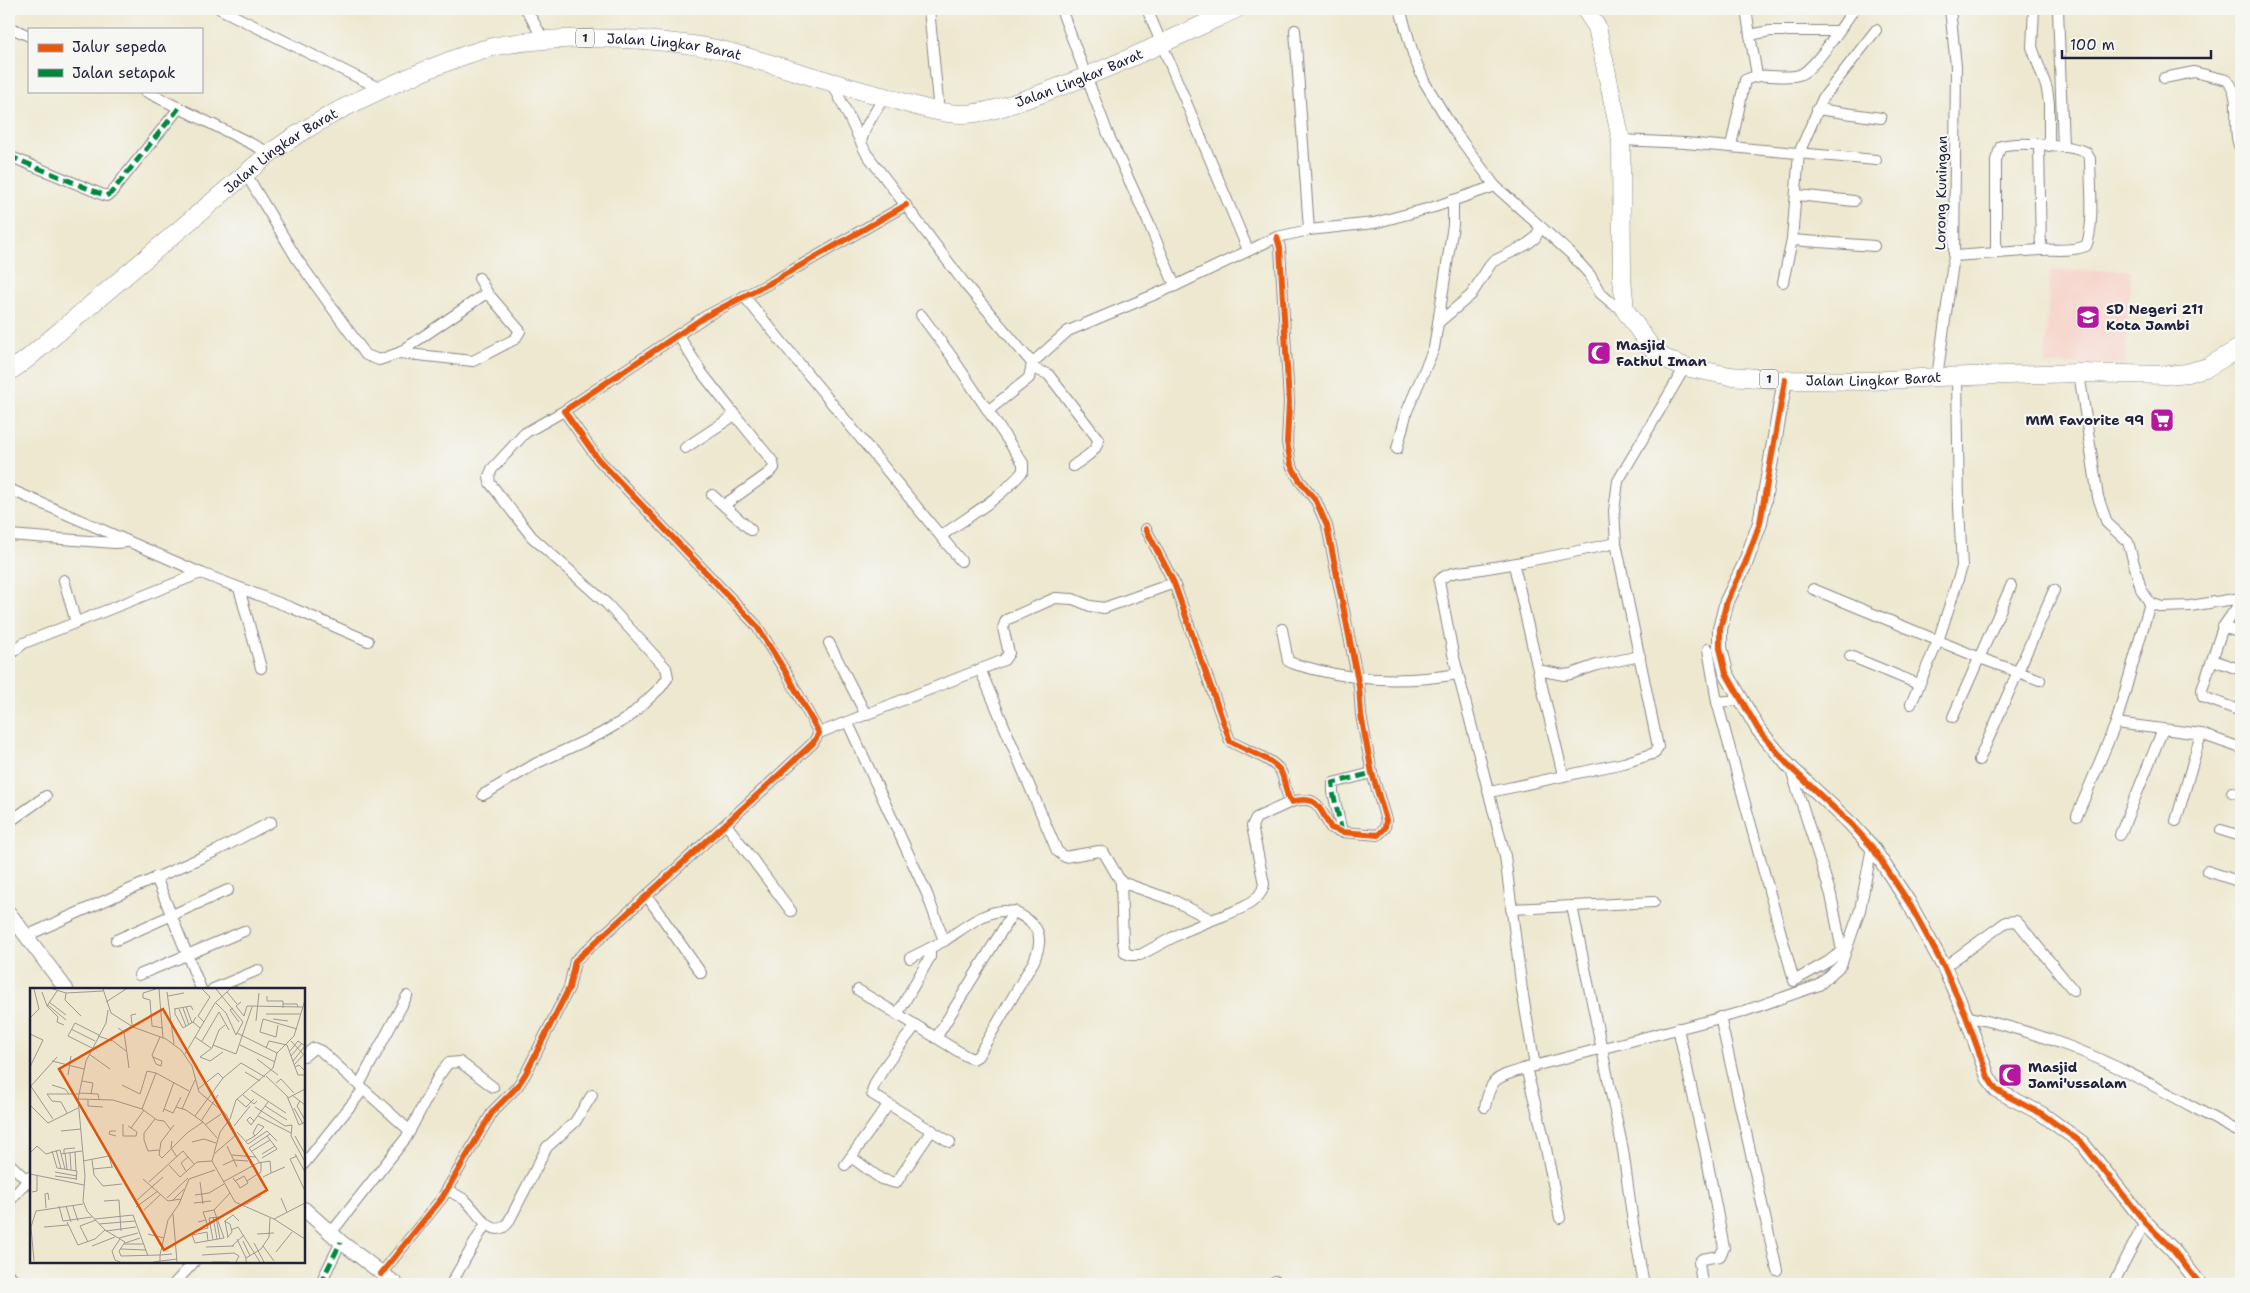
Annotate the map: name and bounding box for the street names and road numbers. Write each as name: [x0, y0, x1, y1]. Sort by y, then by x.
road number: 1: [576, 28, 594, 48]
street label: Jalan Lingkar Barat: [607, 29, 744, 64]
street label: Jalan Lingkar Barat: [1013, 44, 1146, 111]
street label: Jalan Lingkar Barat: [220, 104, 341, 197]
street label: Lorong Kuningan: [1931, 135, 1951, 250]
street label: Jalan Lingkar Barat: [1806, 368, 1942, 390]
road number: 1: [1760, 369, 1778, 388]

